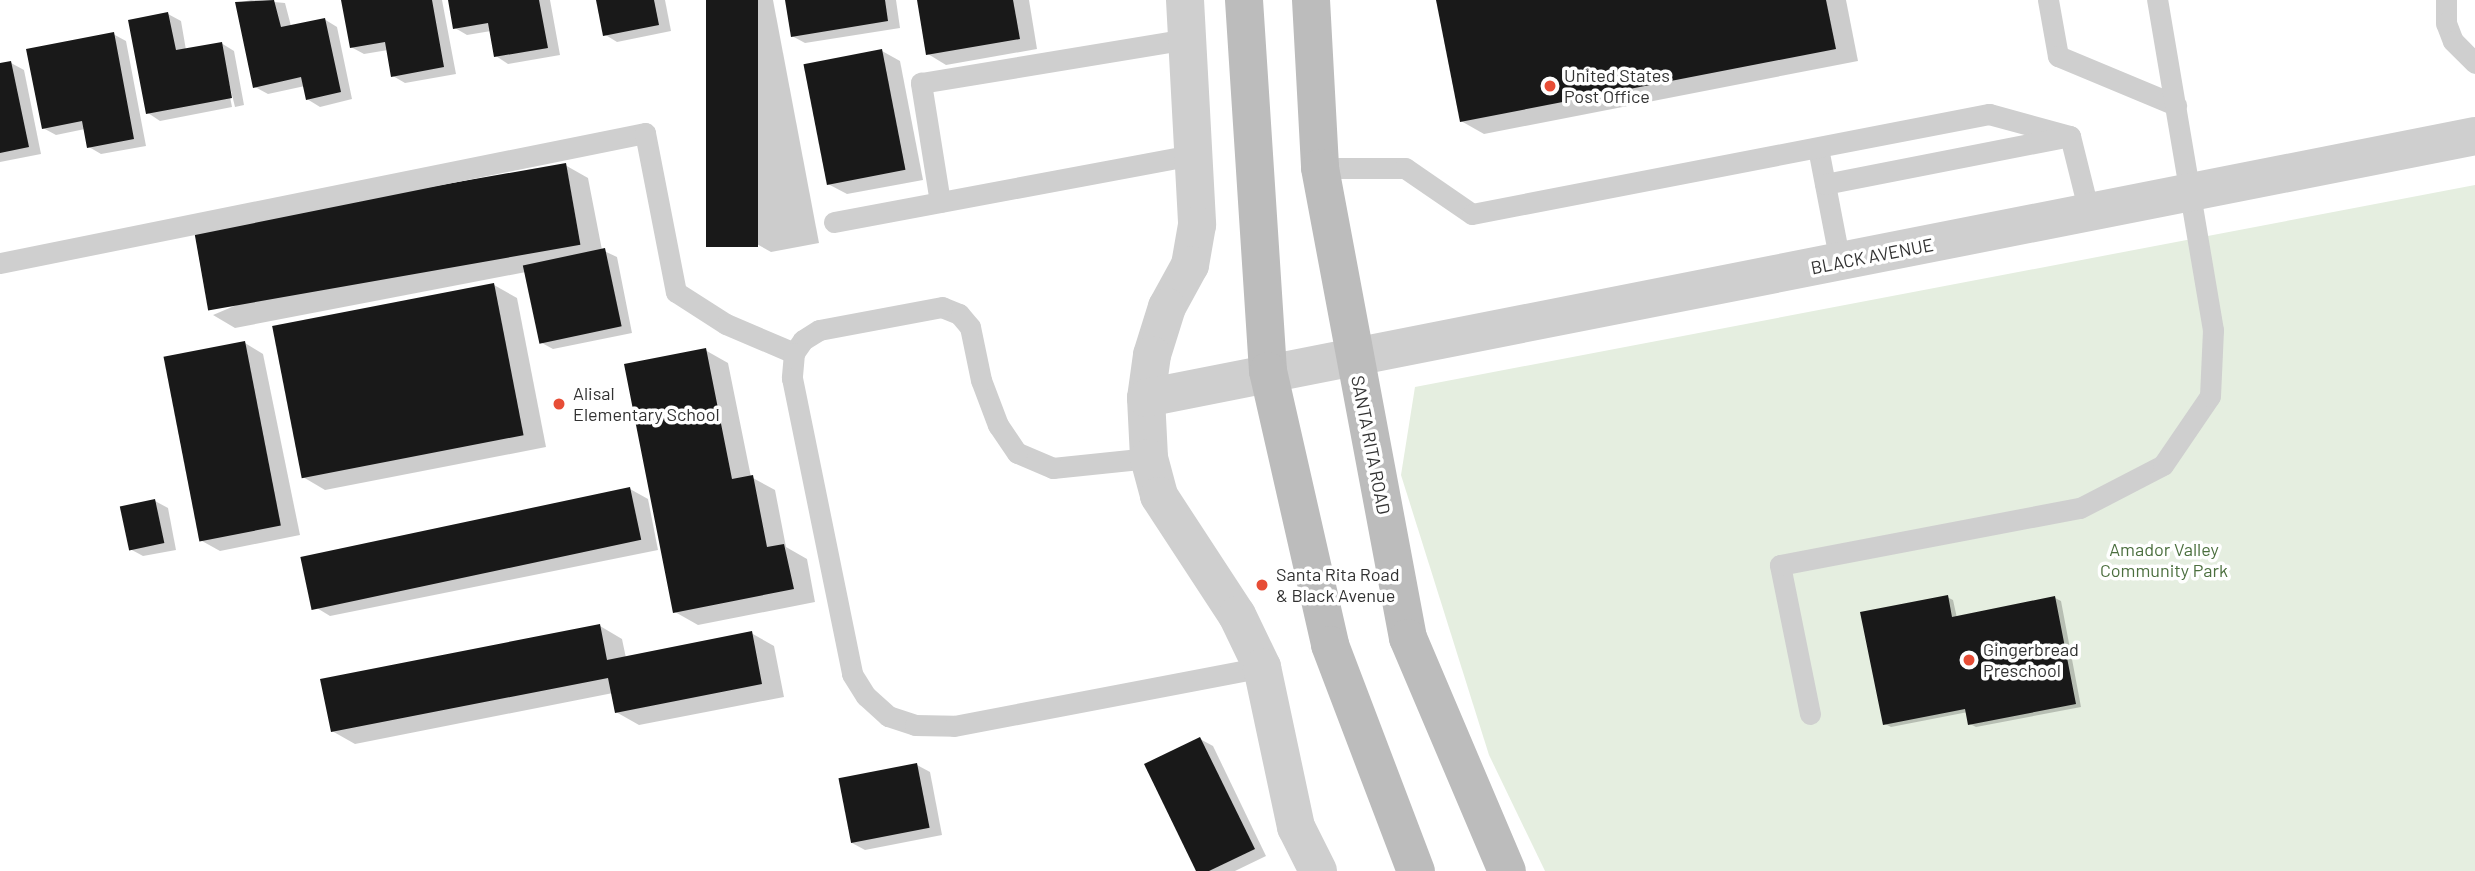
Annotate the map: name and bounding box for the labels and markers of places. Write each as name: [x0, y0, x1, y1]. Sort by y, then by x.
place label: United States Post Office: [1564, 65, 1670, 108]
marker: United States Post Office: [1542, 78, 1558, 94]
place label: Alisal Elementary School: [573, 383, 720, 426]
marker: Alisal Elementary School: [551, 396, 567, 412]
place label: Santa Rita Road & Black Avenue: [1276, 564, 1399, 606]
marker: Santa Rita Road & Black Avenue: [1254, 577, 1270, 593]
place label: Gingerbread Preschool: [1983, 639, 2079, 682]
marker: Gingerbread Preschool: [1961, 652, 1977, 668]

